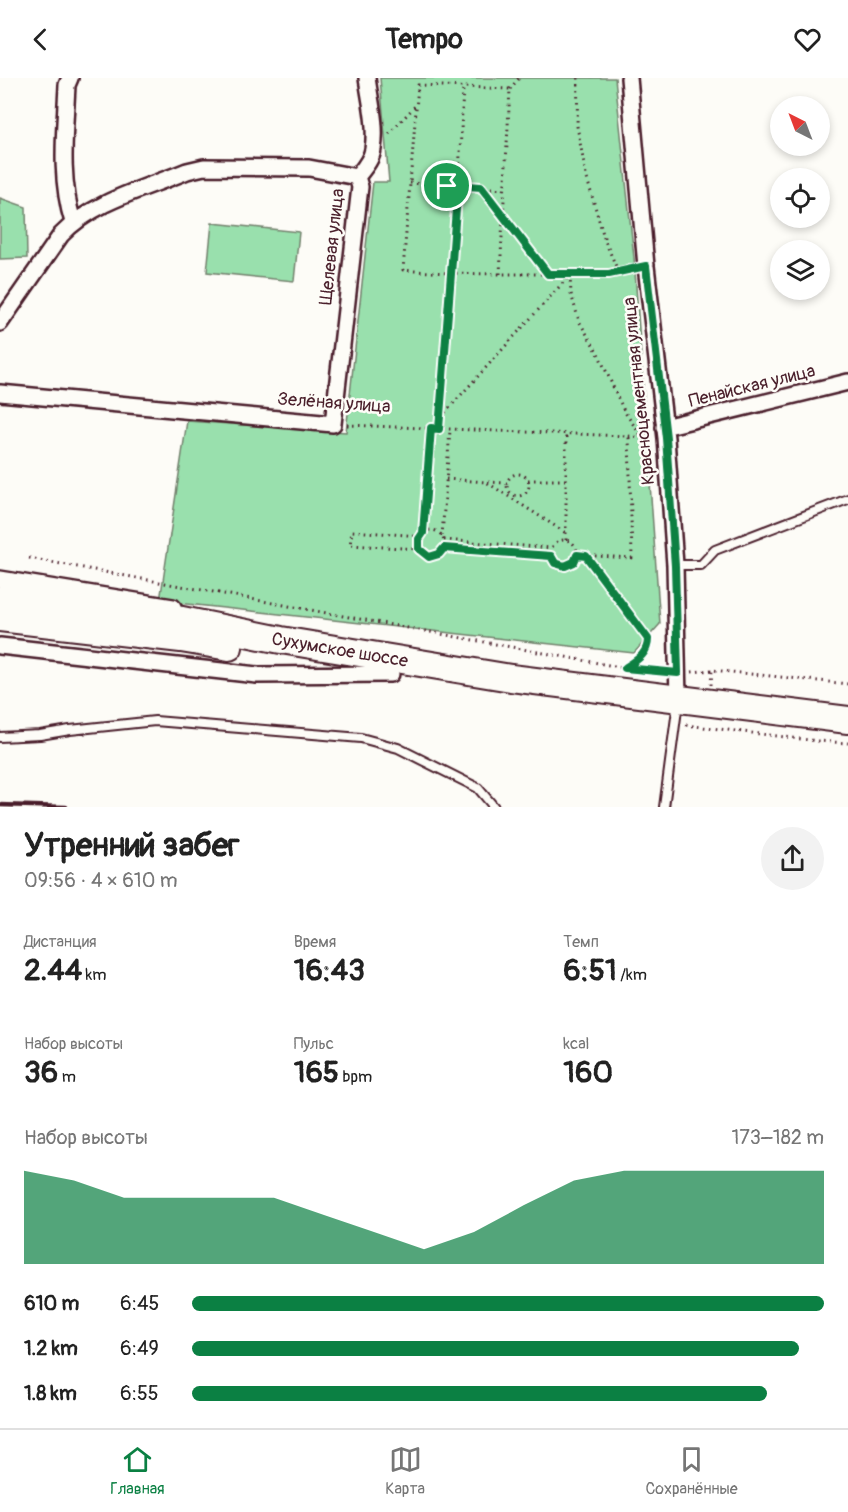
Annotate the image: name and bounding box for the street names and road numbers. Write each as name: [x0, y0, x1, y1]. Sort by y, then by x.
street label: Щелевая улица: [314, 187, 350, 307]
street label: Красноцементная улица: [618, 296, 660, 486]
street label: Пенайская улица: [686, 359, 818, 413]
street label: Зелёная улица: [277, 388, 391, 418]
street label: Сухумское шоссе: [270, 627, 410, 672]

